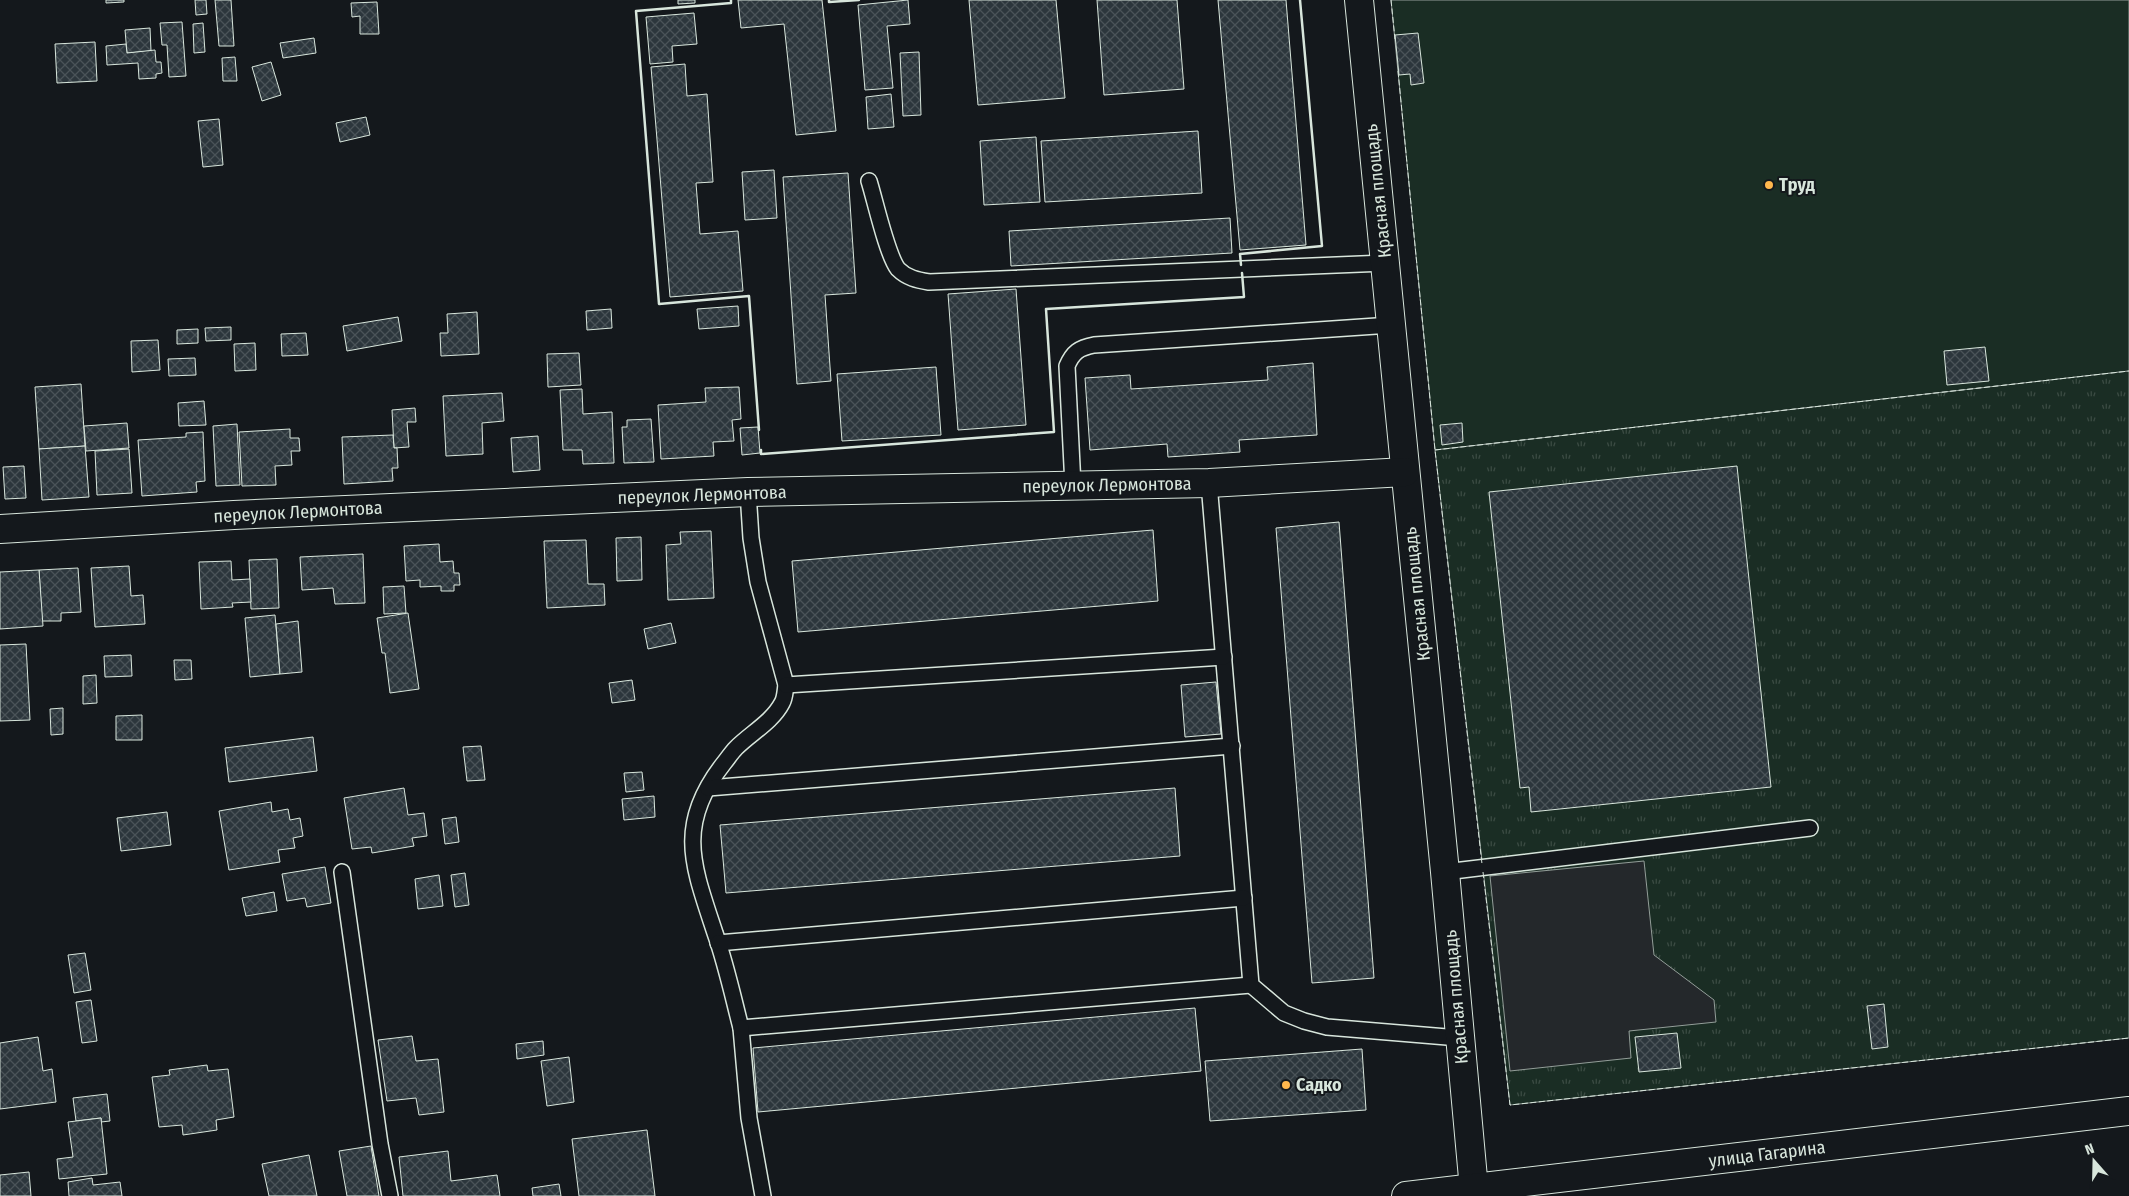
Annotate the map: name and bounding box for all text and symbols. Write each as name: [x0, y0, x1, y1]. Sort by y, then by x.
street label: Красная площадь: [1360, 123, 1396, 259]
place label: Труд: [1779, 174, 1815, 196]
marker: Труд: [1763, 179, 1775, 191]
street label: переулок Лермонтова: [1022, 473, 1192, 497]
street label: переулок Лермонтова: [617, 481, 787, 509]
street label: переулок Лермонтова: [213, 497, 383, 527]
street label: Красная площадь: [1399, 526, 1435, 662]
street label: Красная площадь: [1439, 929, 1473, 1065]
place label: Садко: [1296, 1074, 1342, 1096]
marker: Садко: [1280, 1079, 1292, 1091]
street label: улица Гагарина: [1707, 1136, 1827, 1172]
north arrow: [2069, 1136, 2119, 1186]
text: N: [2083, 1140, 2097, 1159]

